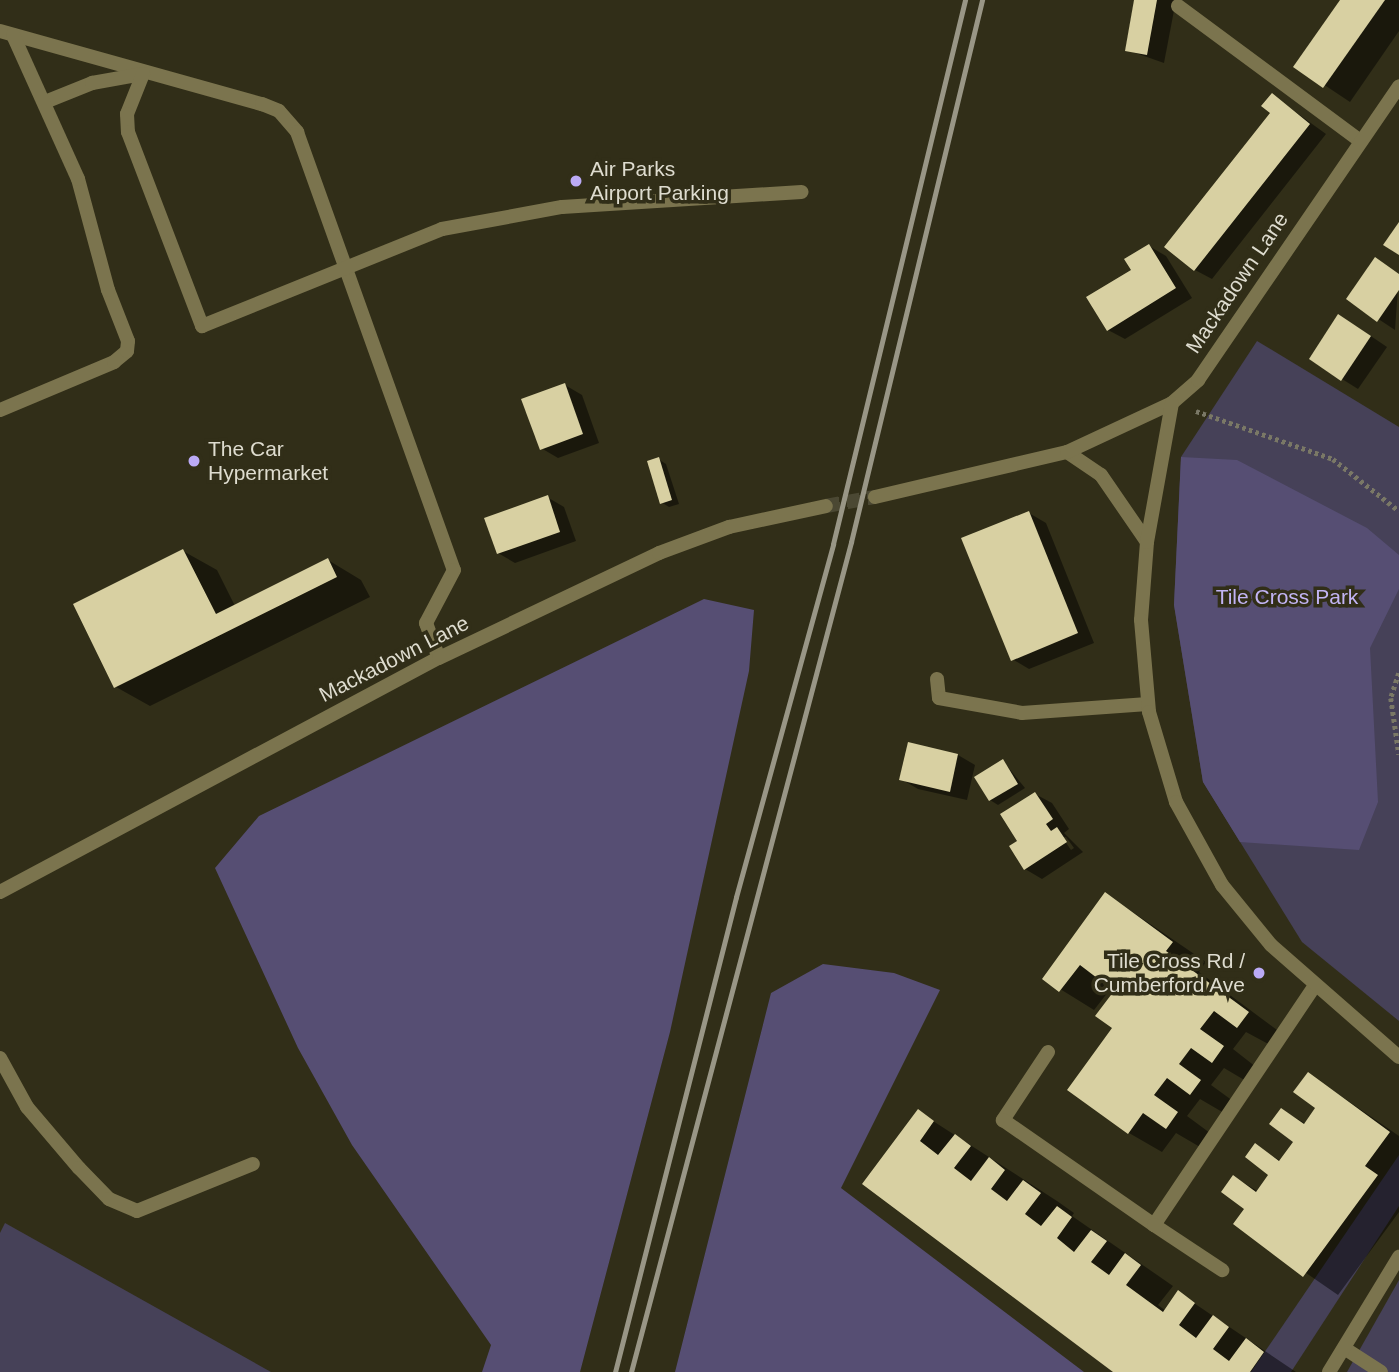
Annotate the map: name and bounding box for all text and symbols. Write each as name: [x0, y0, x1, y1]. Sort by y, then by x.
place label: Air Parks Airport Parking: [590, 156, 729, 206]
marker: Air Parks Airport Parking: [568, 173, 584, 189]
street label: Mackadown Lane: [1181, 208, 1293, 358]
place label: The Car Hypermarket: [208, 436, 328, 486]
marker: The Car Hypermarket: [186, 453, 202, 469]
park label: Tile Cross Park: [1216, 584, 1358, 610]
street label: Mackadown Lane: [315, 610, 473, 708]
place label: Tile Cross Rd / Cumberford Ave: [1092, 948, 1245, 998]
marker: Tile Cross Rd / Cumberford Ave: [1251, 965, 1267, 981]

